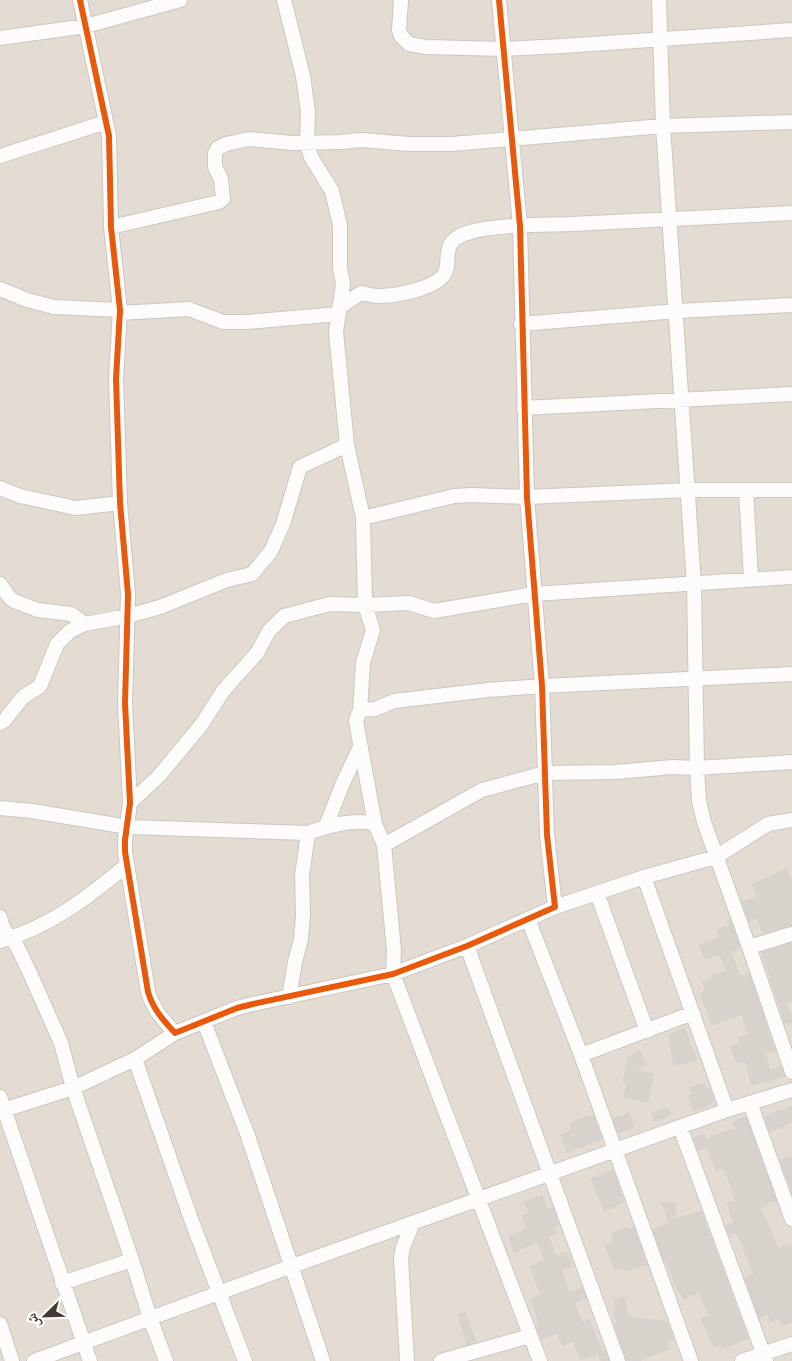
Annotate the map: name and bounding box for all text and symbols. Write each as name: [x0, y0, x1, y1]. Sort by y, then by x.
north arrow: [20, 1291, 70, 1341]
text: ش: [22, 1311, 44, 1331]

